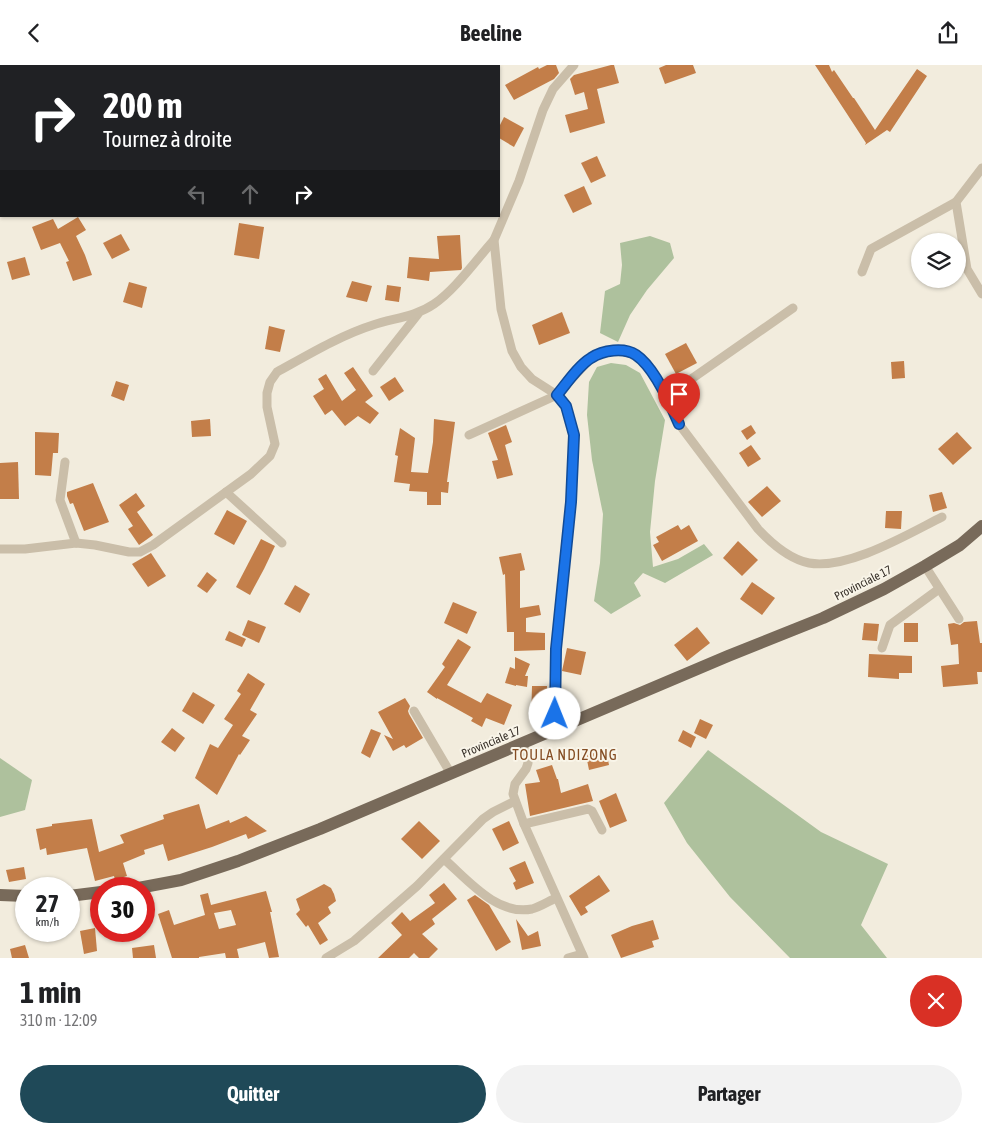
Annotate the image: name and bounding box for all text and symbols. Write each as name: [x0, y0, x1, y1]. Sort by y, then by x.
icon: back: [20, 19, 48, 47]
icon: share: [934, 19, 962, 47]
text: Beeline: [460, 20, 522, 46]
icon: right: [20, 85, 85, 150]
text: 200 m: [103, 85, 182, 125]
text: Tournez à droite: [103, 126, 232, 152]
icon: left: [183, 180, 211, 208]
icon: ahead: [236, 180, 264, 208]
icon: right: [289, 180, 317, 208]
map controls: [911, 233, 966, 288]
button: layers: [911, 233, 966, 288]
pin: [658, 373, 700, 424]
icon: arrive: [665, 380, 693, 408]
street label: Provinciale 17: [832, 562, 894, 603]
position arrow: [528, 687, 580, 739]
street label: Provinciale 17: [459, 723, 523, 761]
district label: TOULA NDIZONG: [512, 746, 618, 763]
speed limit sign: 30: [90, 877, 155, 942]
text: 27: [36, 889, 59, 917]
text: km/h: [36, 915, 59, 929]
text: 1 min: [20, 975, 81, 1009]
button: close: [910, 975, 962, 1027]
text: 310 m · 12:09: [20, 1011, 97, 1029]
button: Quitter: [20, 1065, 486, 1123]
button: Partager: [496, 1065, 962, 1123]

